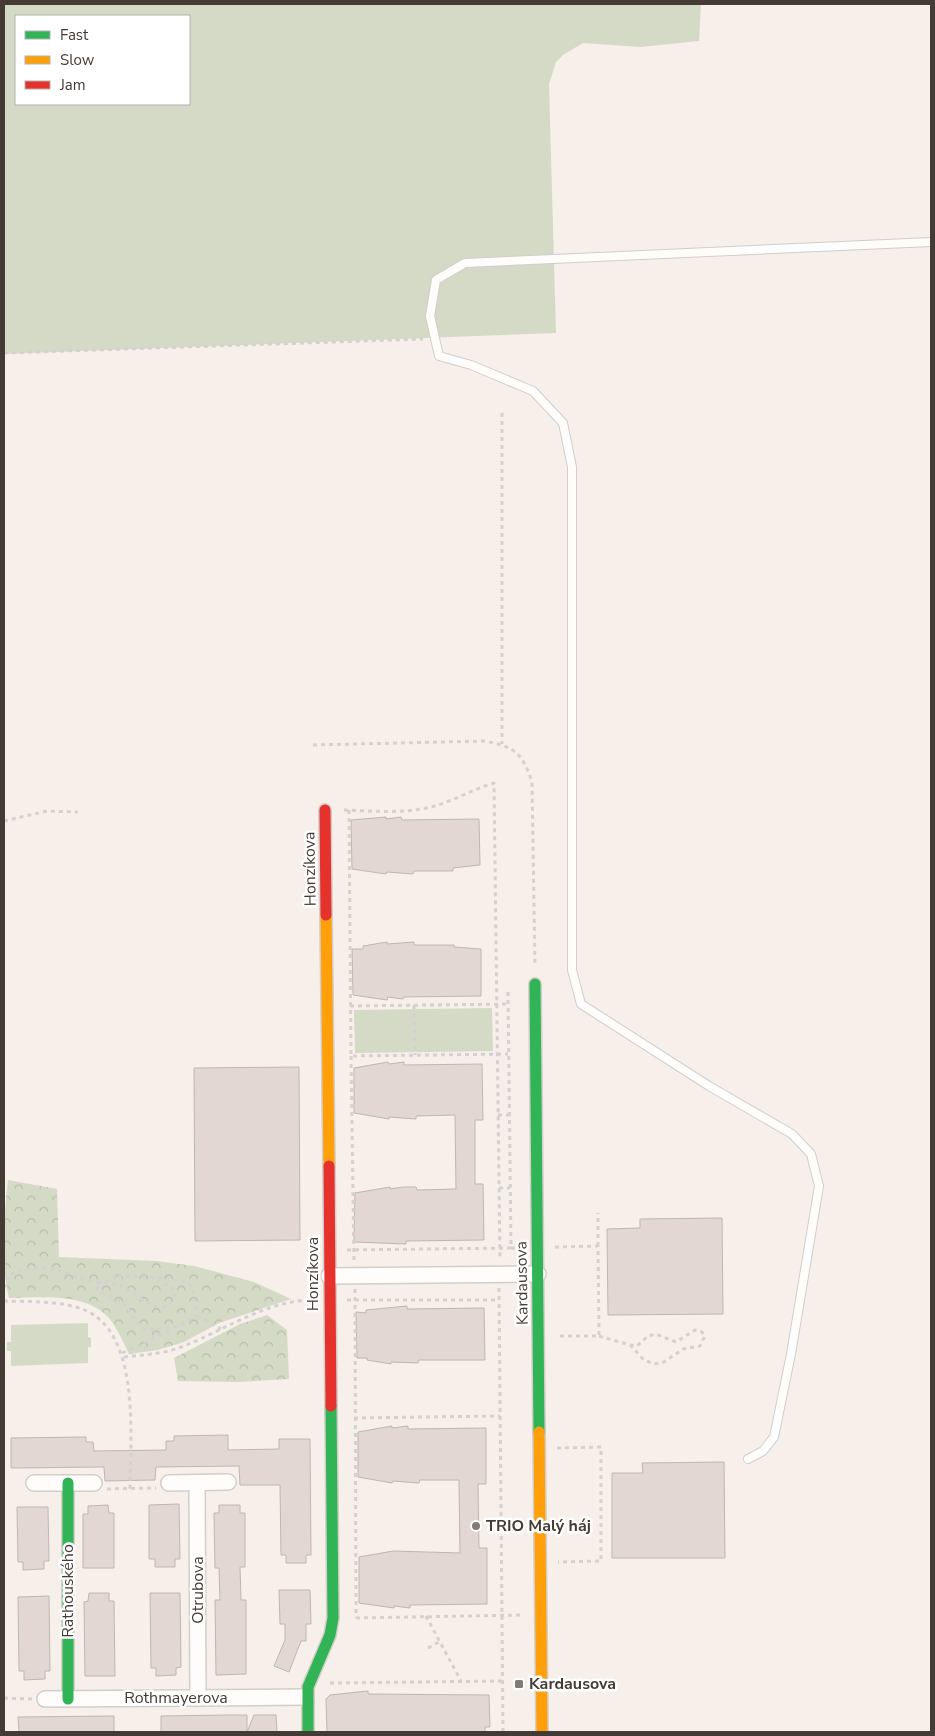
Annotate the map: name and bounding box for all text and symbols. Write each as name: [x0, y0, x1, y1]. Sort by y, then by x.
legend: [15, 15, 190, 105]
text: Fast: [60, 25, 89, 45]
text: Slow: [60, 50, 95, 70]
text: Jam: [59, 75, 86, 95]
street label: Honzíkova: [298, 831, 322, 907]
street label: Honzíkova: [302, 1237, 324, 1311]
street label: Kardausova: [510, 1241, 534, 1325]
place label: TRIO Malý háj: [486, 1515, 591, 1537]
marker: TRIO Malý háj: [470, 1520, 482, 1532]
street label: Rathouského: [57, 1544, 79, 1638]
street label: Otrubova: [187, 1556, 209, 1624]
place label: Kardausova: [529, 1673, 616, 1695]
marker: Kardausova: [513, 1678, 525, 1690]
street label: Rothmayerova: [124, 1687, 228, 1709]

